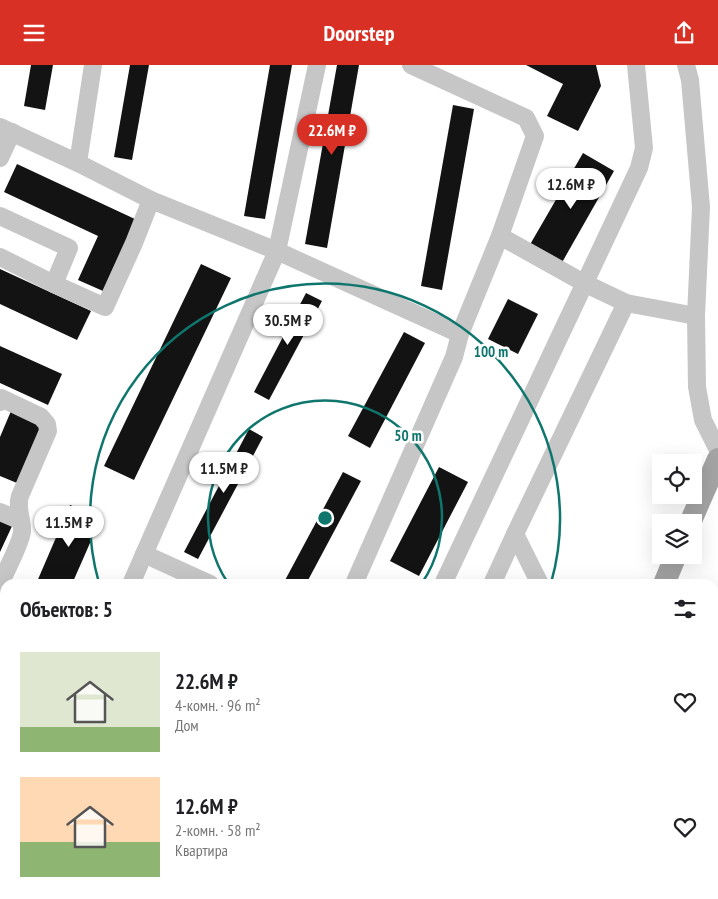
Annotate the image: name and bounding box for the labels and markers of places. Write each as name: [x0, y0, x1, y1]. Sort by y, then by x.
pin: 22.6M ₽: [286, 113, 378, 156]
pin: 12.6M ₽: [525, 167, 617, 210]
pin: 30.5M ₽: [242, 303, 334, 346]
pin: 11.5M ₽: [178, 451, 270, 494]
pin: 11.5M ₽: [23, 505, 115, 548]
centre of rings: [316, 509, 334, 527]

